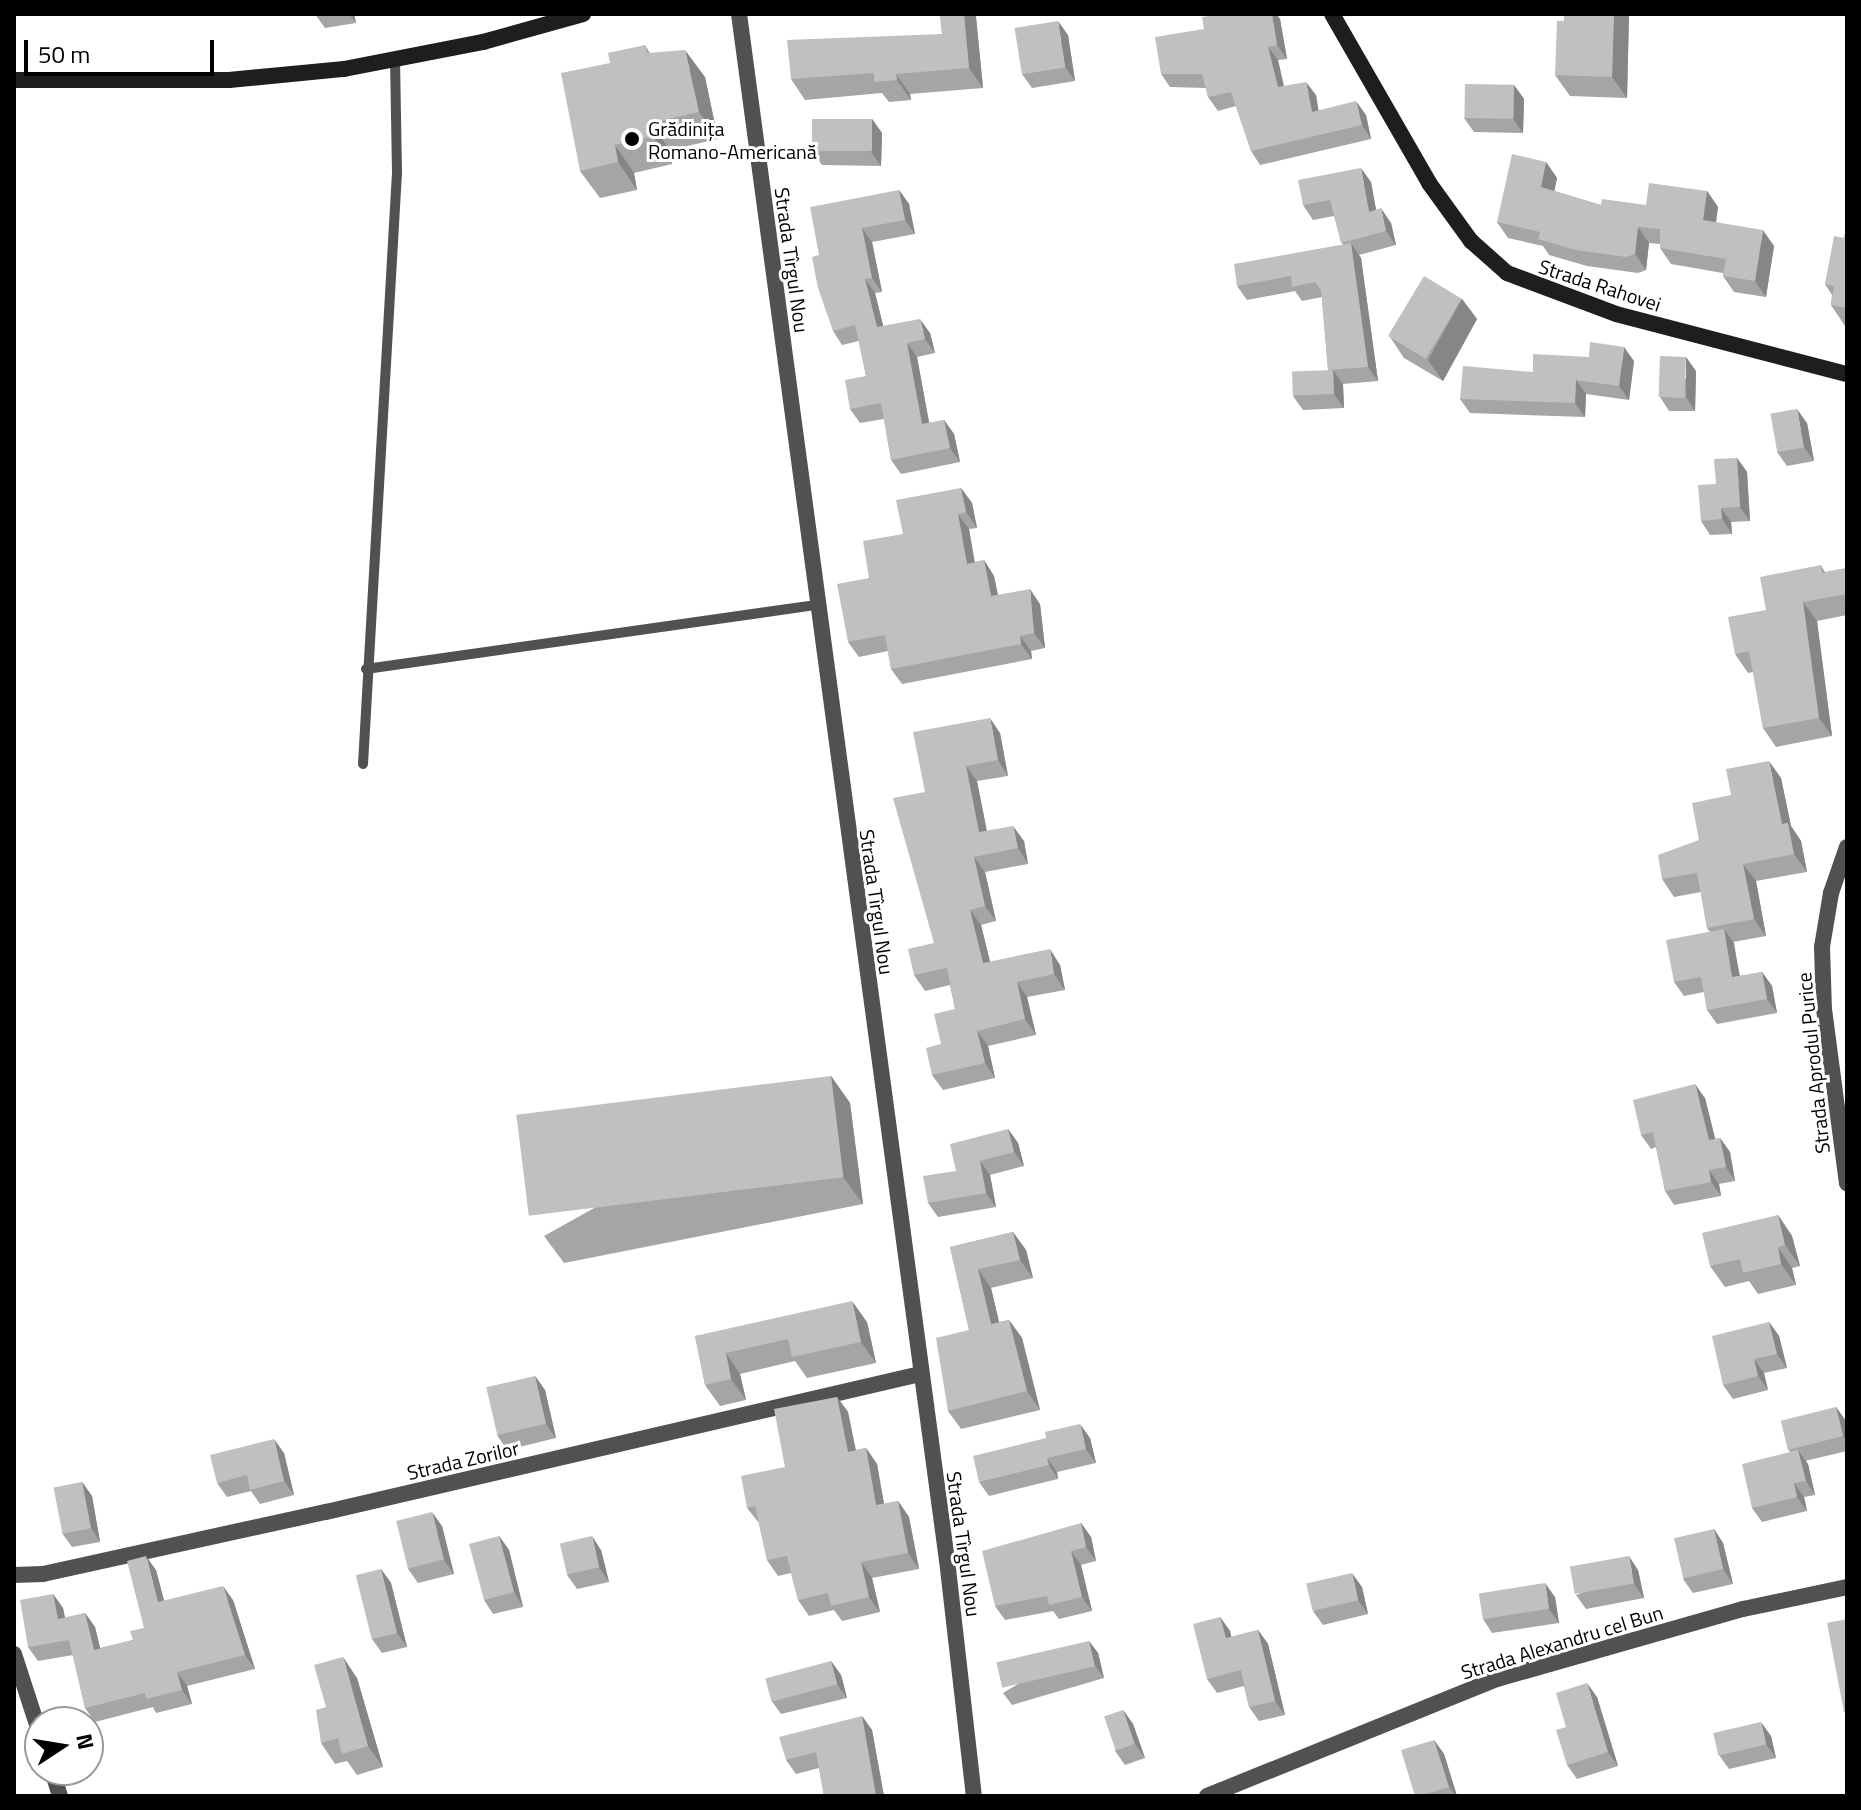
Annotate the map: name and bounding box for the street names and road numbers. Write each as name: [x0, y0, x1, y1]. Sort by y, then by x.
street label: Strada Tîrgul Nou: [770, 186, 814, 334]
street label: Strada Rahovei: [1536, 254, 1664, 316]
street label: Strada Tîrgul Nou: [855, 828, 899, 976]
street label: Strada Aprodul Purice: [1792, 971, 1834, 1155]
street label: Strada Zorilor: [405, 1435, 521, 1485]
street label: Strada Tîrgul Nou: [942, 1470, 986, 1618]
street label: Strada Alexandru cel Bun: [1458, 1600, 1666, 1684]

